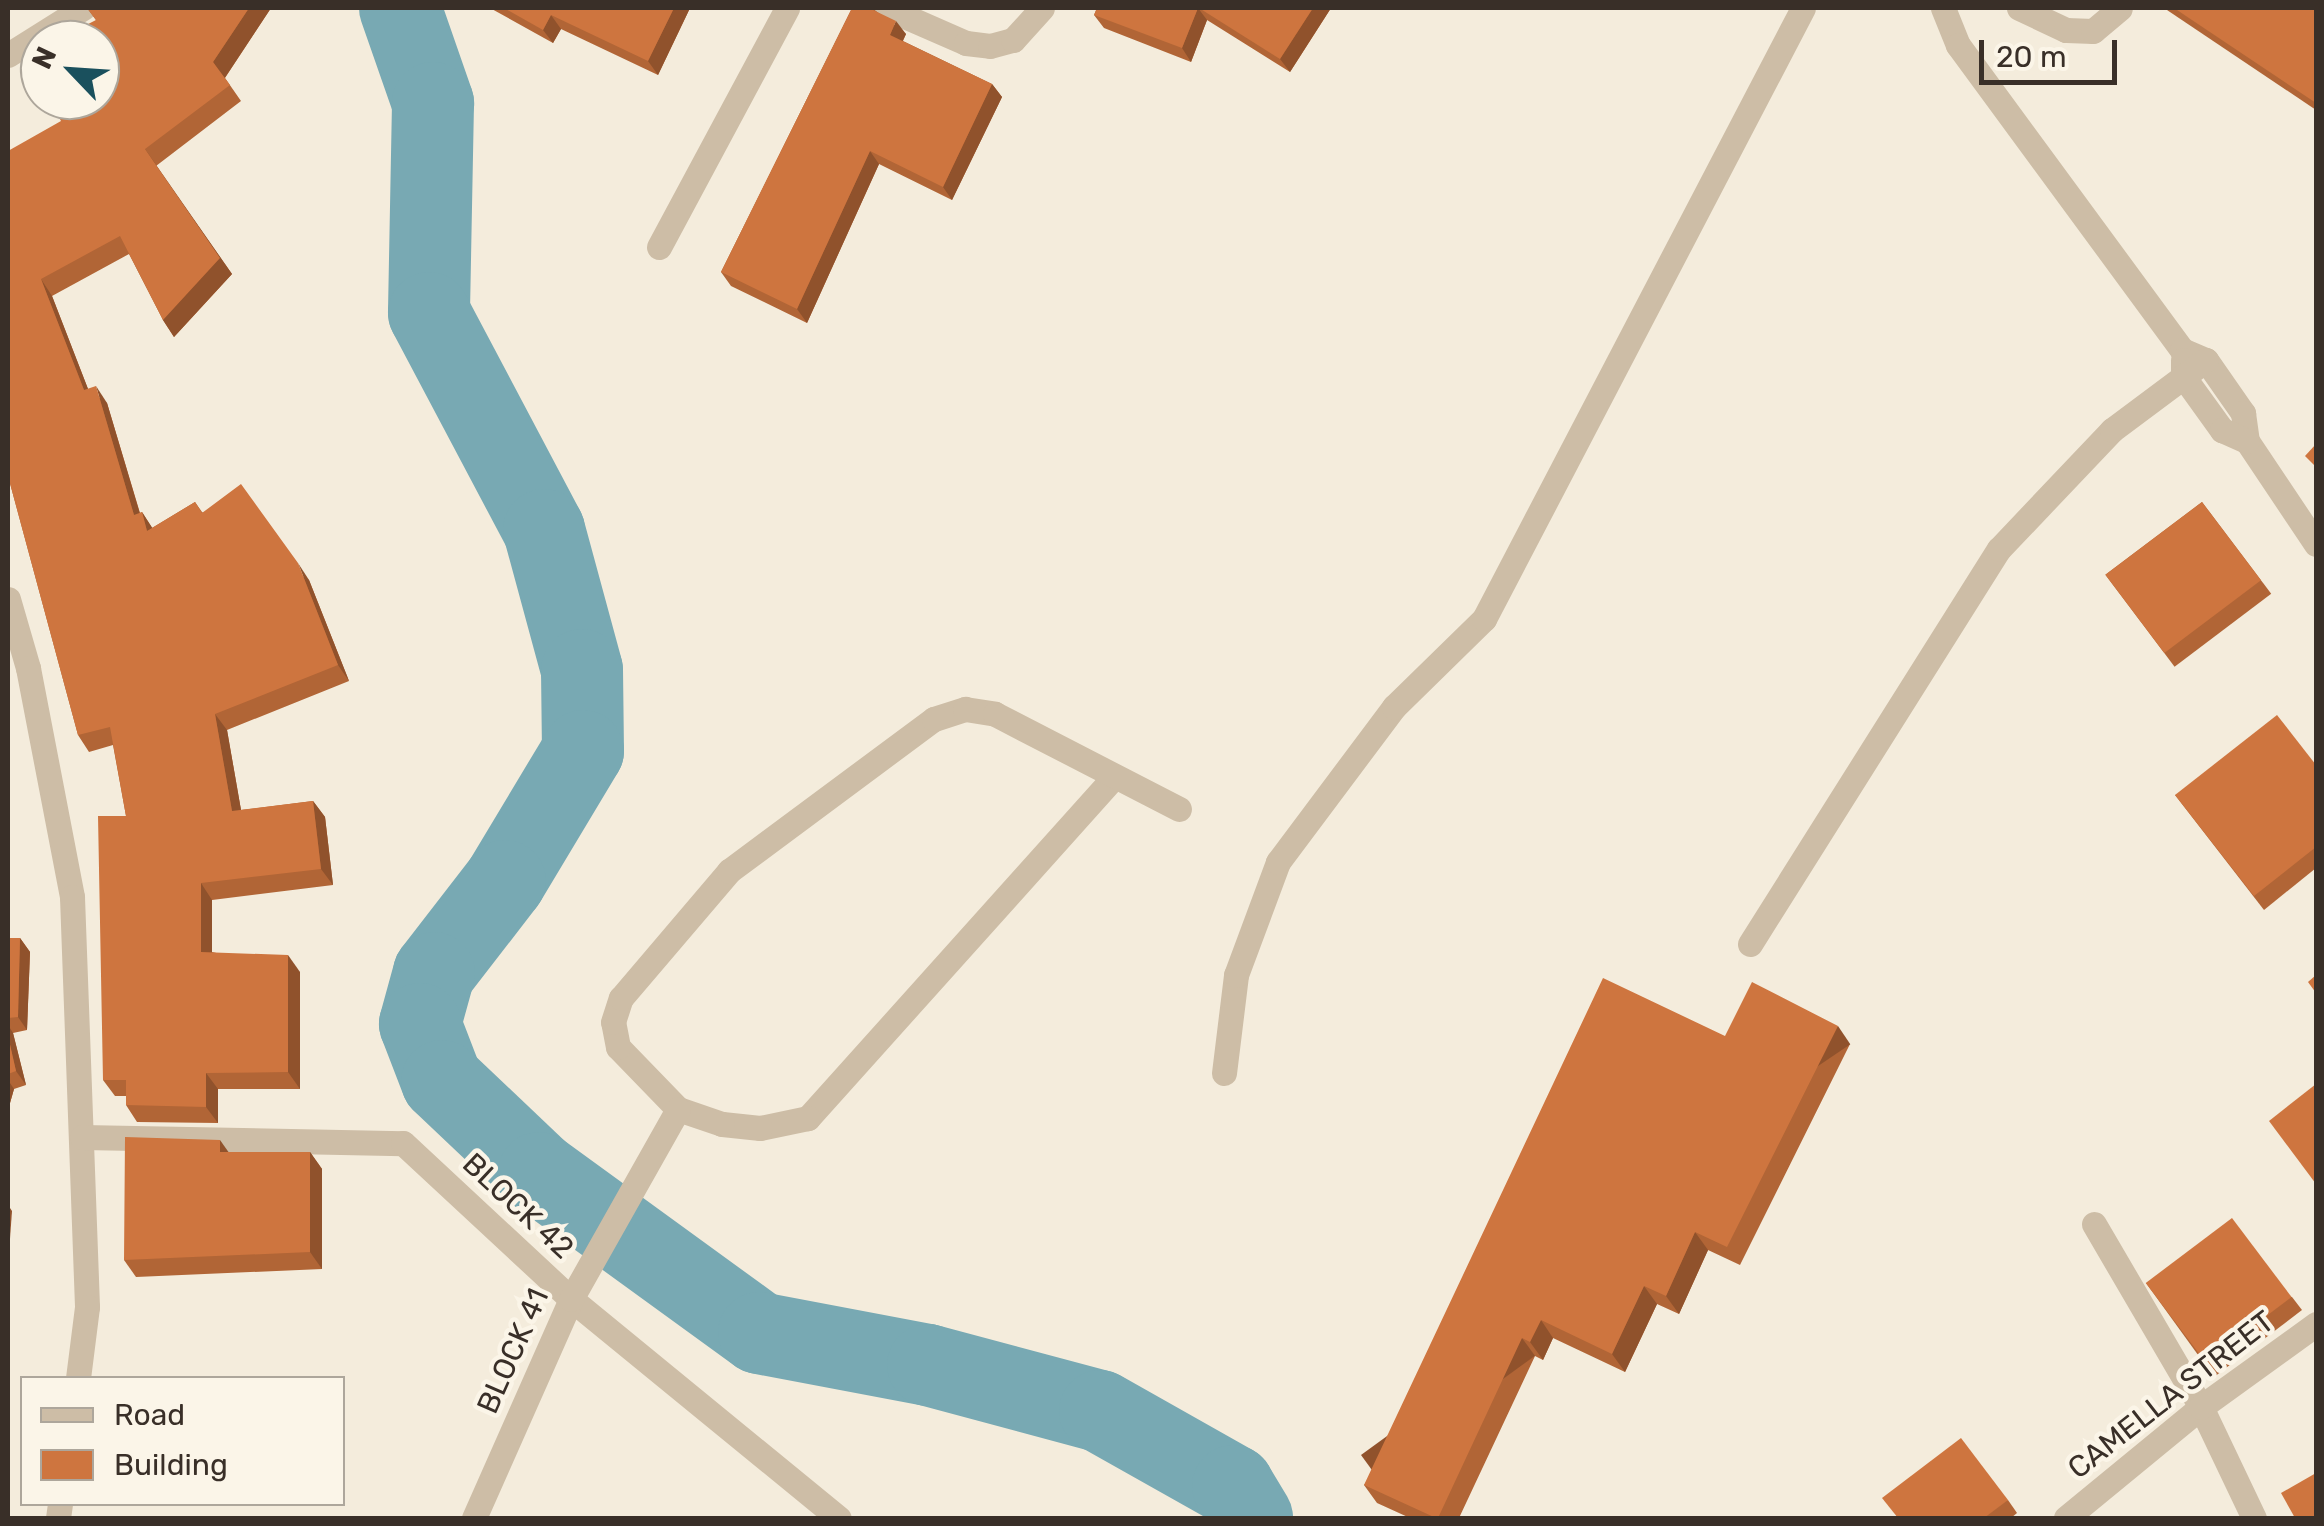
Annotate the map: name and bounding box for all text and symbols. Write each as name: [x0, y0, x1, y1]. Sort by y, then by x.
north arrow: [20, 20, 120, 120]
scale bar: [1984, 20, 2122, 82]
text: 20 m: [1996, 39, 2067, 75]
text: N: [25, 42, 63, 74]
street label: BLOCK 42: [455, 1146, 581, 1266]
street label: BLOCK 41: [469, 1283, 557, 1419]
street label: CAMELLA STREET: [2061, 1303, 2281, 1487]
legend: [20, 1376, 345, 1506]
text: Road: [114, 1397, 185, 1433]
text: Building: [114, 1447, 228, 1483]

